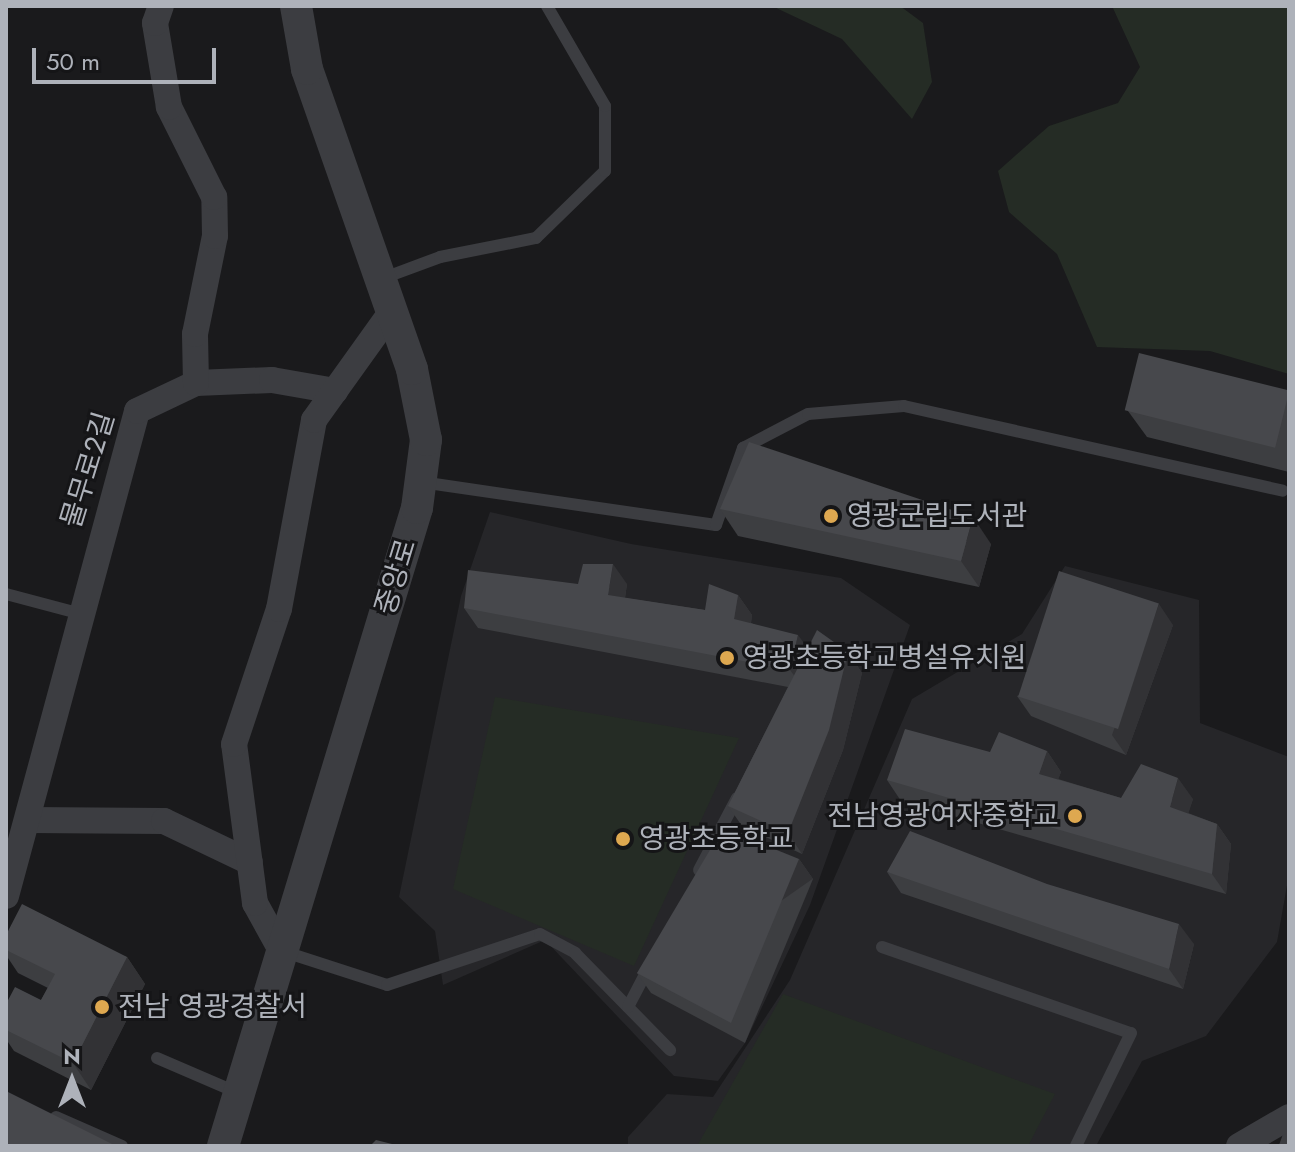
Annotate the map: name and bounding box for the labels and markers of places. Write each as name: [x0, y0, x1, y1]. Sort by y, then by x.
place label: 영광군립도서관: [847, 499, 1027, 533]
marker: 영광군립도서관: [822, 507, 840, 525]
place label: 영광초등학교병설유치원: [743, 641, 1026, 675]
marker: 영광초등학교병설유치원: [718, 649, 736, 667]
place label: 전남영광여자중학교: [827, 799, 1059, 833]
marker: 전남영광여자중학교: [1066, 807, 1084, 825]
place label: 영광초등학교: [639, 822, 794, 856]
marker: 영광초등학교: [614, 830, 632, 848]
place label: 전남 영광경찰서: [118, 990, 307, 1024]
marker: 전남 영광경찰서: [93, 998, 111, 1016]

